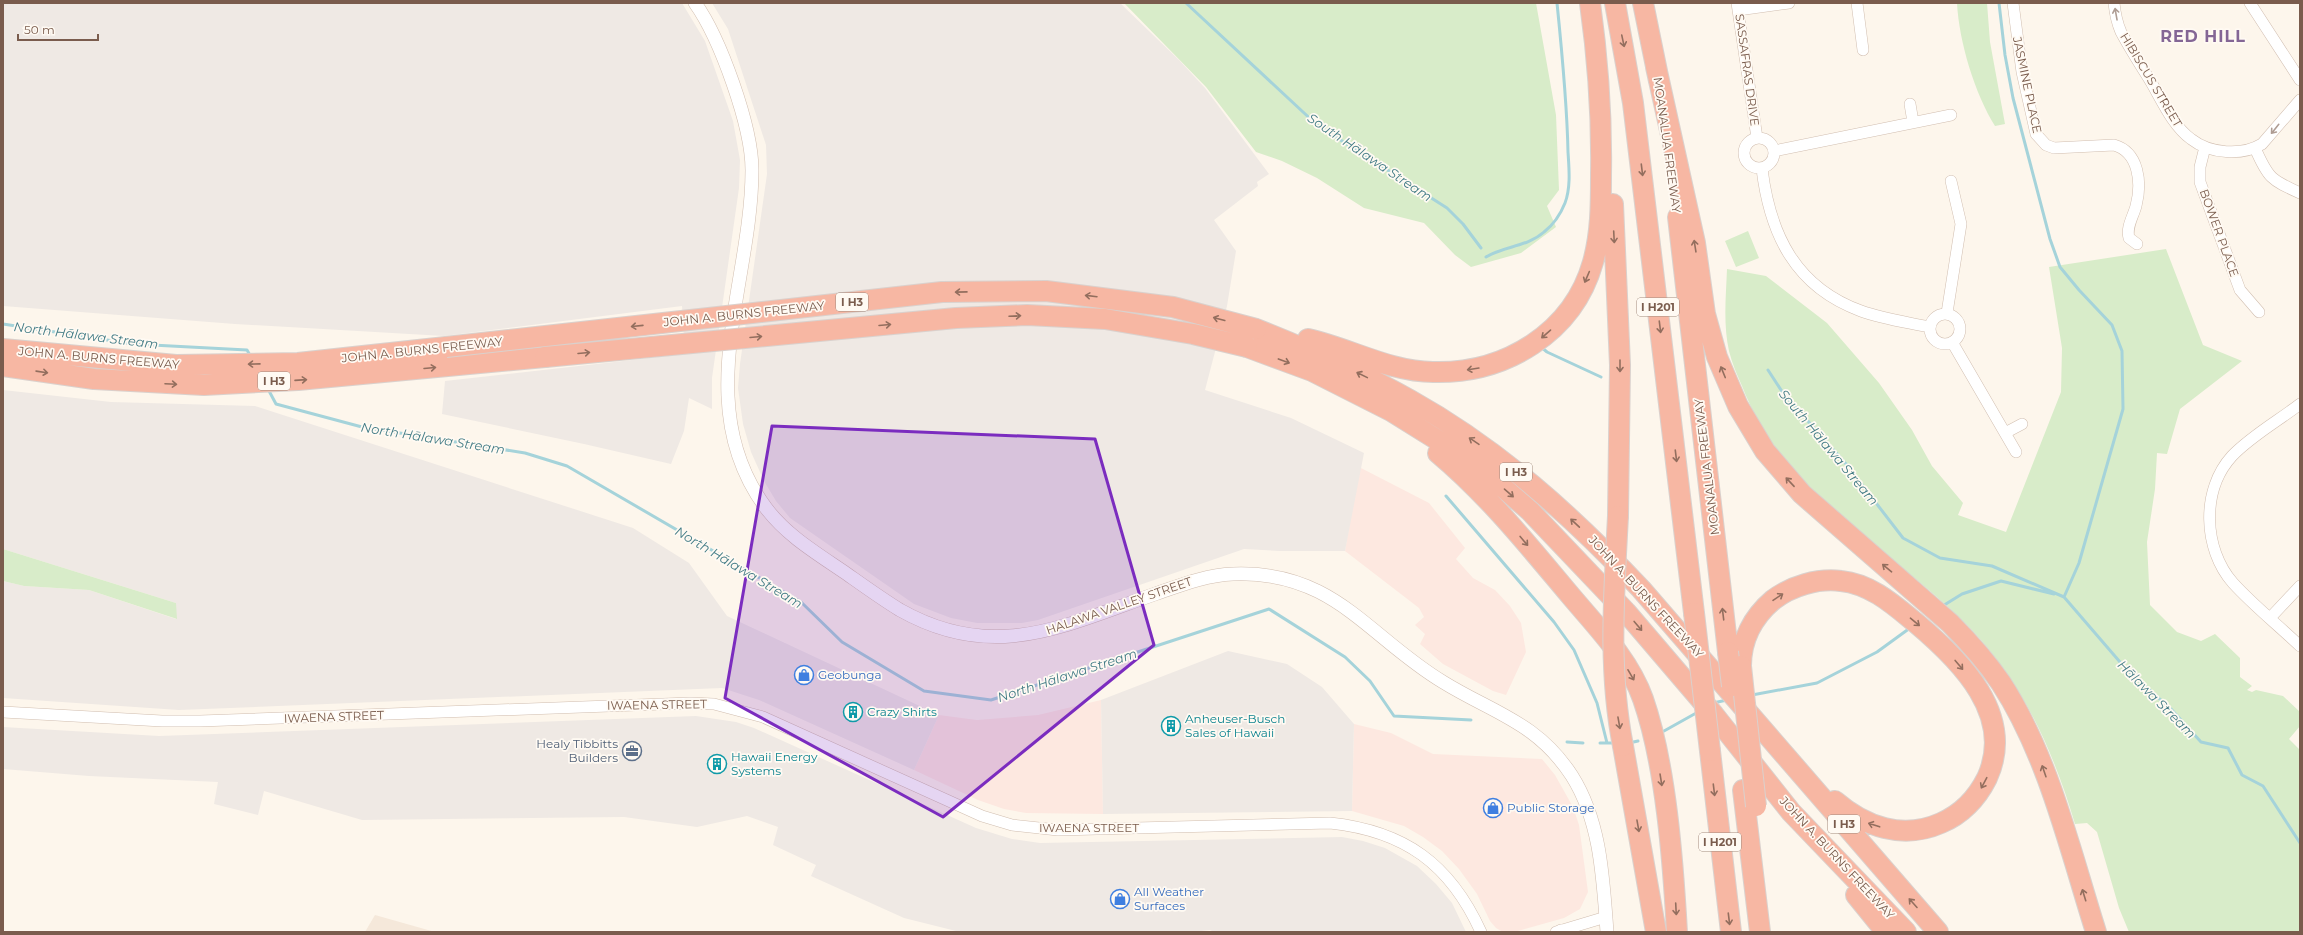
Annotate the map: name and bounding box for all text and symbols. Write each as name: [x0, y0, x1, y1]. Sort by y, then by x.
one-way arrow: [2112, 8, 2120, 21]
street label: SASSAFRAS DRIVE: [1732, 13, 1763, 127]
scale bar: [18, 16, 98, 42]
text: 50 m: [24, 22, 55, 37]
district label: RED HILL: [2160, 27, 2246, 46]
street label: HIBISCUS STREET: [2117, 30, 2186, 130]
one-way arrow: [1619, 34, 1627, 47]
street label: JASMINE PLACE: [2010, 34, 2045, 135]
street label: MOANALUA FREEWAY: [1651, 76, 1685, 214]
water label: South Hālawa Stream: [1305, 109, 1435, 205]
one-way arrow: [2270, 124, 2279, 135]
one-way arrow: [1638, 163, 1645, 176]
street label: BOWER PLACE: [2197, 187, 2242, 279]
one-way arrow: [1610, 230, 1618, 243]
one-way arrow: [1691, 240, 1699, 253]
one-way arrow: [1583, 271, 1591, 283]
one-way arrow: [955, 288, 968, 296]
road number: I H3: [836, 293, 868, 311]
one-way arrow: [1085, 293, 1098, 300]
street label: JOHN A. BURNS FREEWAY: [662, 298, 826, 330]
road number: I H201: [1637, 298, 1679, 316]
one-way arrow: [1008, 312, 1021, 319]
one-way arrow: [1212, 315, 1225, 322]
water label: North Hālawa Stream: [13, 318, 159, 352]
one-way arrow: [1657, 320, 1664, 333]
one-way arrow: [878, 321, 891, 329]
one-way arrow: [631, 322, 644, 329]
one-way arrow: [1541, 330, 1552, 339]
street label: JOHN A. BURNS FREEWAY: [340, 334, 504, 366]
one-way arrow: [749, 334, 762, 341]
street label: JOHN A. BURNS FREEWAY: [17, 343, 181, 372]
one-way arrow: [577, 350, 590, 357]
one-way arrow: [1278, 357, 1290, 365]
one-way arrow: [1616, 359, 1624, 372]
one-way arrow: [248, 360, 261, 368]
one-way arrow: [423, 364, 436, 372]
one-way arrow: [1467, 365, 1480, 373]
one-way arrow: [1718, 367, 1726, 379]
one-way arrow: [35, 368, 48, 376]
one-way arrow: [1356, 371, 1368, 378]
road number: I H3: [258, 372, 290, 390]
one-way arrow: [294, 376, 307, 383]
one-way arrow: [164, 380, 177, 387]
water label: South Hālawa Stream: [1776, 386, 1882, 508]
street label: MOANALUA FREEWAY: [1691, 398, 1722, 536]
water label: North Hālawa Stream: [360, 419, 506, 457]
one-way arrow: [1469, 437, 1480, 445]
one-way arrow: [1672, 449, 1679, 462]
road number: I H3: [1500, 463, 1532, 481]
one-way arrow: [1786, 477, 1795, 487]
one-way arrow: [1503, 488, 1514, 497]
one-way arrow: [1569, 518, 1580, 527]
water label: North Hālawa Stream: [672, 523, 806, 611]
street label: JOHN A. BURNS FREEWAY: [1585, 532, 1707, 661]
one-way arrow: [1520, 535, 1529, 546]
one-way arrow: [1882, 564, 1893, 573]
street label: HALAWA VALLEY STREET: [1044, 573, 1194, 638]
one-way arrow: [1772, 593, 1783, 601]
one-way arrow: [1720, 608, 1727, 621]
one-way arrow: [1910, 617, 1920, 626]
one-way arrow: [1633, 621, 1642, 632]
water label: North Hālawa Stream: [995, 645, 1139, 705]
water label: Hālawa Stream: [2115, 657, 2199, 741]
one-way arrow: [1955, 659, 1964, 670]
shop icon: Geobunga: [793, 664, 815, 686]
place label: Geobunga: [818, 667, 882, 682]
one-way arrow: [1628, 669, 1636, 681]
street label: IWAENA STREET: [607, 696, 707, 713]
building icon: Crazy Shirts: [842, 701, 864, 723]
place label: Crazy Shirts: [867, 704, 937, 719]
street label: IWAENA STREET: [284, 707, 384, 726]
place label: Anheuser-Busch Sales of Hawaii: [1185, 711, 1285, 740]
building icon: Anheuser-Busch Sales of Hawaii: [1160, 715, 1182, 737]
one-way arrow: [1615, 716, 1623, 729]
place label: Healy Tibbitts Builders: [536, 736, 618, 765]
office icon: Healy Tibbitts Builders: [621, 740, 643, 762]
place label: Hawaii Energy Systems: [731, 749, 818, 778]
building icon: Hawaii Energy Systems: [706, 753, 728, 775]
one-way arrow: [2039, 766, 2047, 778]
one-way arrow: [1657, 773, 1665, 786]
one-way arrow: [1980, 776, 1988, 788]
one-way arrow: [1710, 783, 1718, 796]
street label: JOHN A. BURNS FREEWAY: [1776, 793, 1898, 922]
shop icon: Public Storage: [1482, 797, 1504, 819]
place label: Public Storage: [1507, 800, 1595, 815]
road number: I H3: [1828, 815, 1860, 833]
one-way arrow: [1634, 819, 1642, 832]
street label: IWAENA STREET: [1039, 820, 1139, 835]
one-way arrow: [1867, 821, 1880, 828]
road number: I H201: [1699, 833, 1741, 851]
place label: All Weather Surfaces: [1134, 884, 1204, 913]
shop icon: All Weather Surfaces: [1109, 888, 1131, 910]
one-way arrow: [2080, 888, 2087, 901]
one-way arrow: [1908, 898, 1917, 908]
one-way arrow: [1672, 902, 1679, 915]
one-way arrow: [1725, 912, 1733, 925]

